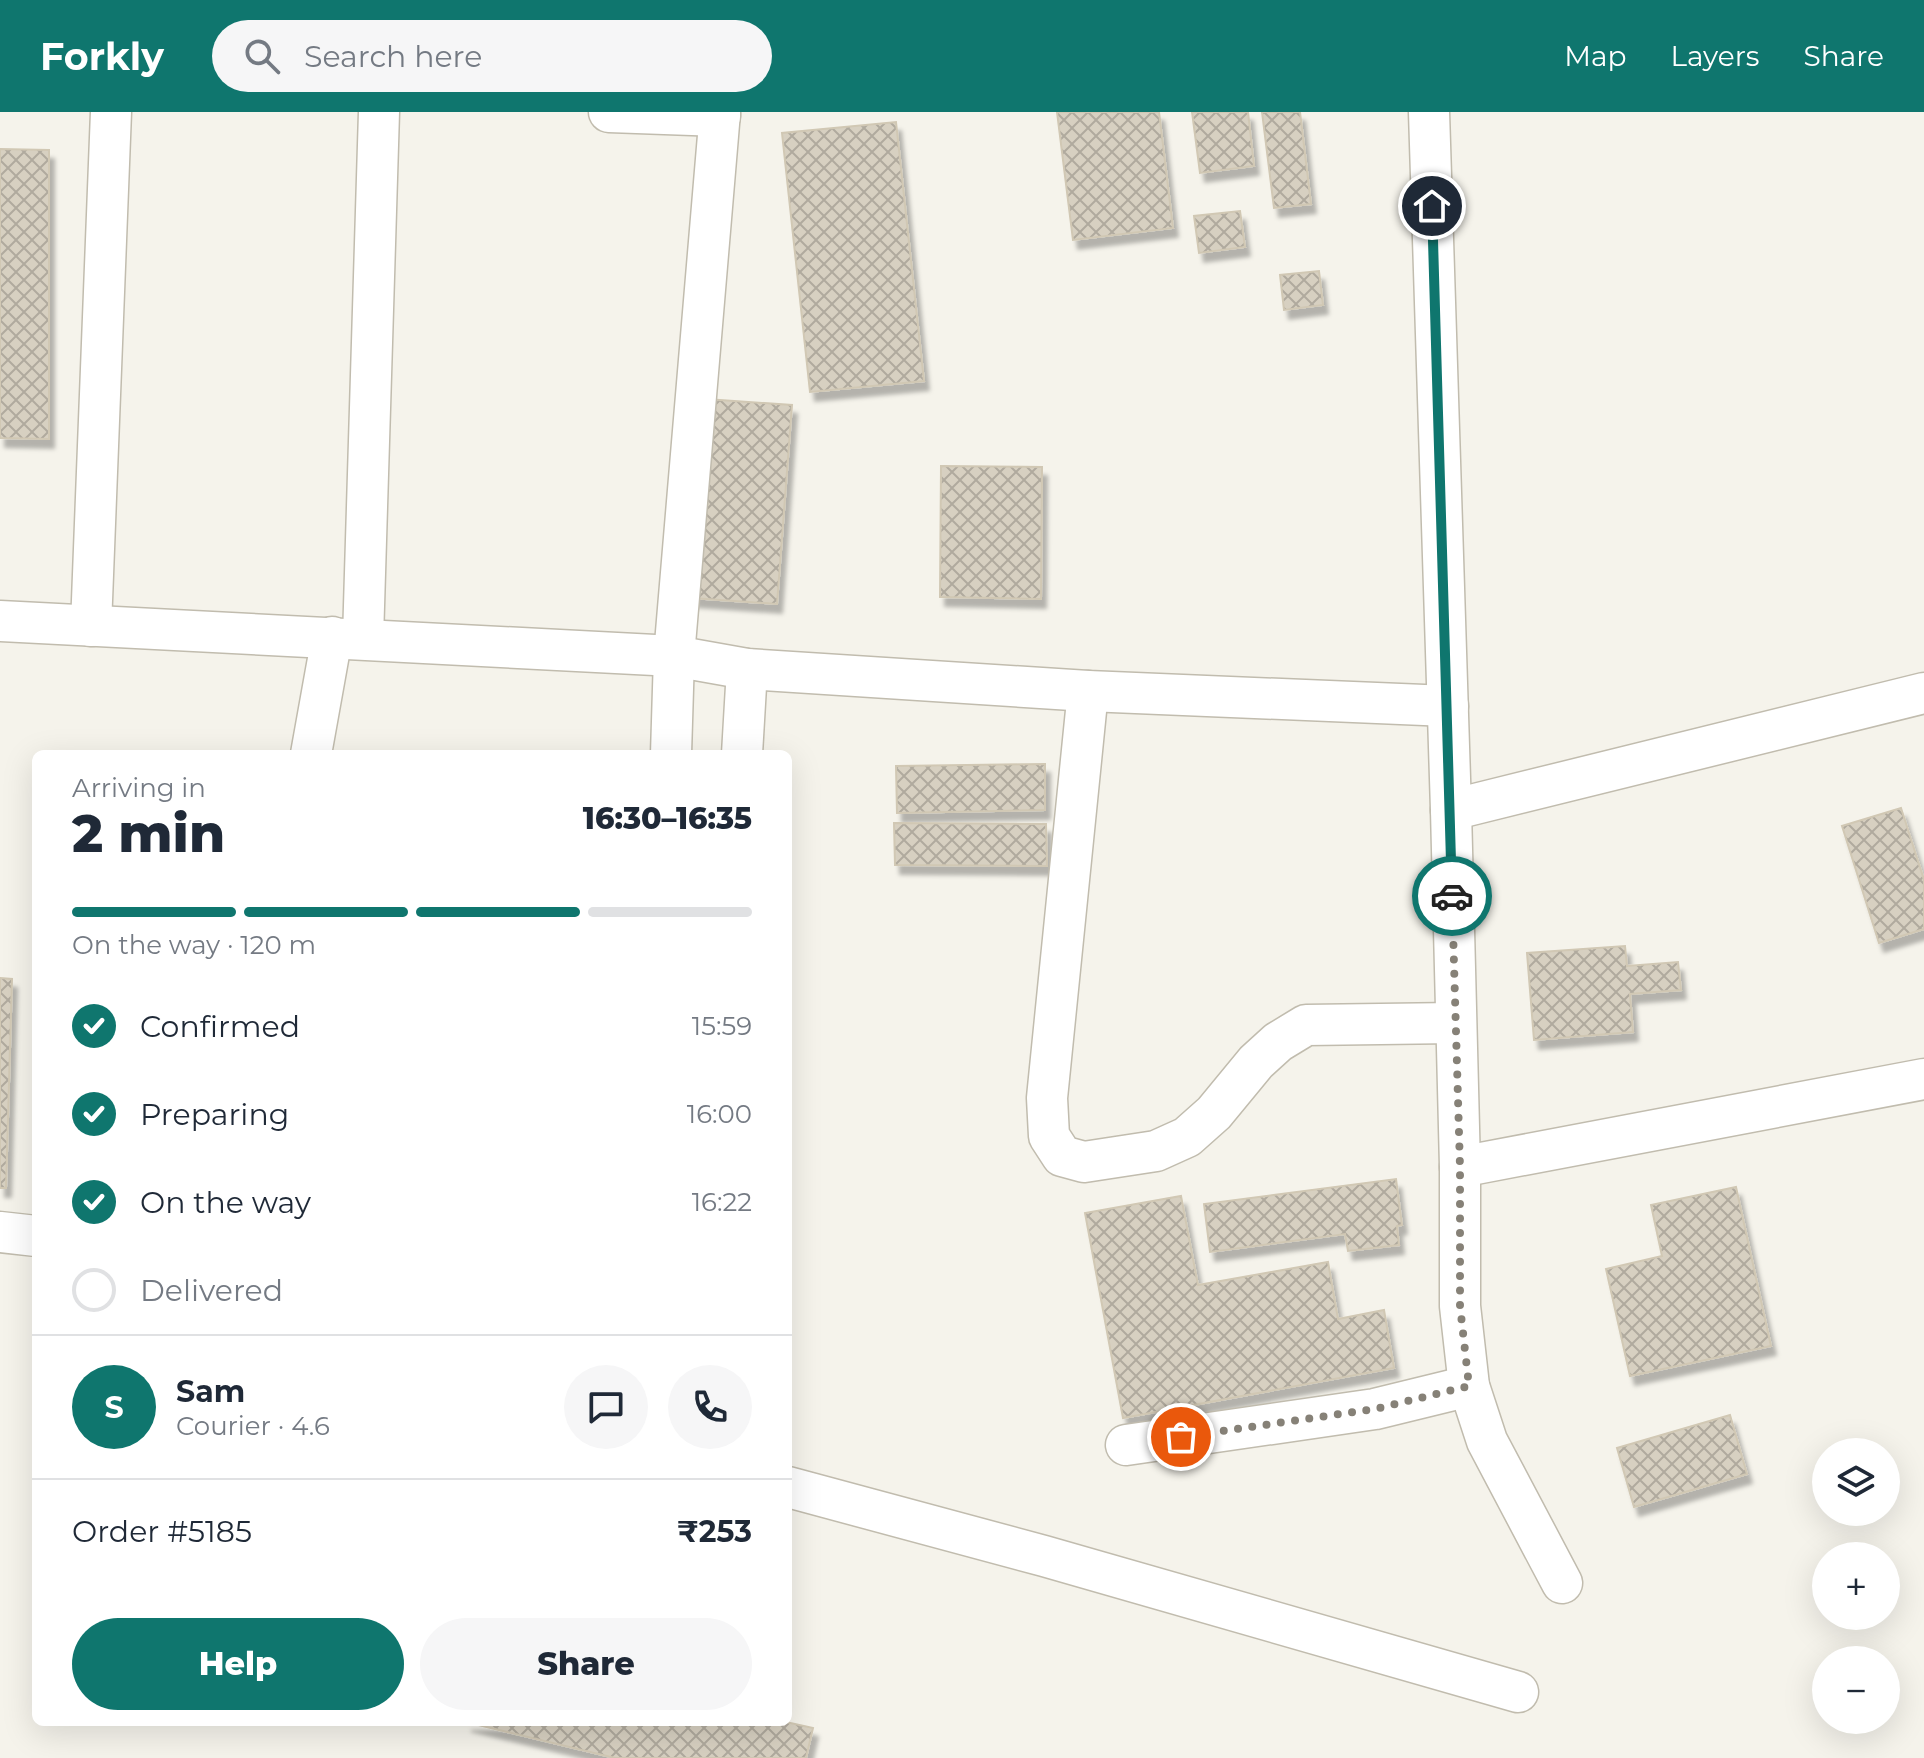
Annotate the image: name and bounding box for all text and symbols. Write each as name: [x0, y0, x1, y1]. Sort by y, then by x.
search box: [212, 20, 772, 92]
text: Forkly: [40, 33, 164, 80]
icon: search: [240, 34, 284, 78]
text: Search here: [304, 38, 482, 75]
text: Map: [1564, 39, 1627, 73]
text: Layers: [1671, 39, 1760, 73]
text: Share: [1804, 39, 1884, 73]
pin: [1398, 172, 1466, 240]
icon: home: [1410, 184, 1454, 228]
text: Arriving in: [72, 772, 206, 804]
text: 16:30–16:35: [583, 800, 752, 837]
text: 2 min: [72, 802, 225, 865]
courier: [1412, 856, 1492, 936]
icon: car: [1430, 874, 1474, 918]
text: On the way · 120 m: [72, 929, 316, 961]
icon: check: [72, 1004, 116, 1048]
text: Confirmed: [140, 1008, 300, 1045]
text: 15:59: [692, 1010, 752, 1042]
icon: check: [72, 1092, 116, 1136]
text: Preparing: [140, 1096, 289, 1133]
text: 16:00: [687, 1098, 752, 1130]
icon: check: [72, 1180, 116, 1224]
text: On the way: [140, 1184, 311, 1221]
text: 16:22: [692, 1186, 752, 1218]
text: Delivered: [140, 1272, 283, 1309]
button: chat: [564, 1365, 648, 1449]
button: phone: [668, 1365, 752, 1449]
text: Sam: [176, 1373, 245, 1410]
text: S: [104, 1389, 124, 1426]
pin: [1147, 1403, 1215, 1471]
text: Courier · 4.6: [176, 1410, 330, 1442]
icon: bag: [1159, 1415, 1203, 1459]
map controls: [1812, 1438, 1900, 1734]
button: layers: [1812, 1438, 1900, 1526]
text: Order #5185: [72, 1513, 252, 1550]
text: ₹253: [677, 1513, 752, 1550]
button: +: [1812, 1542, 1900, 1630]
button: Help: [72, 1618, 404, 1710]
button: Share: [420, 1618, 752, 1710]
button: −: [1812, 1646, 1900, 1734]

